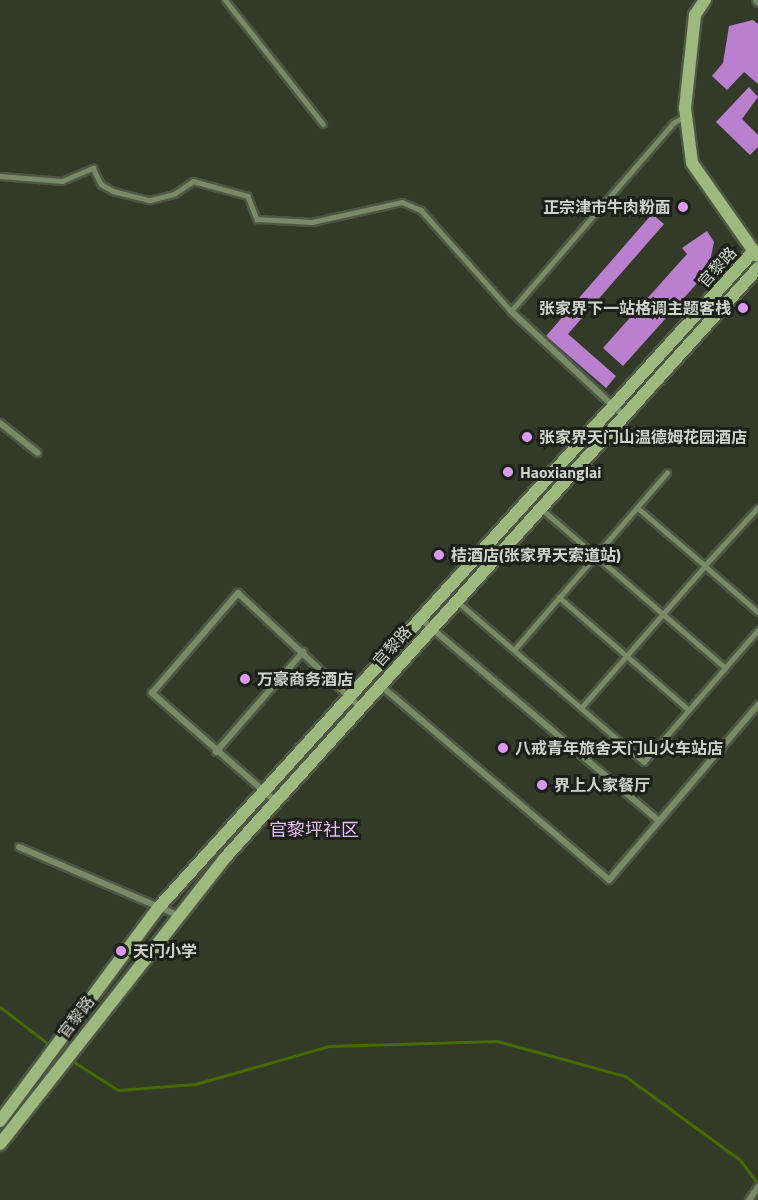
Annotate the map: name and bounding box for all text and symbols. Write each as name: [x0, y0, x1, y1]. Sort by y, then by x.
place label: 正宗津市牛肉粉面: [543, 197, 671, 217]
marker: 正宗津市牛肉粉面: [676, 200, 690, 214]
street label: 官黎路: [694, 243, 740, 291]
place label: 张家界下一站格调主题客栈: [539, 298, 731, 318]
marker: 张家界下一站格调主题客栈: [736, 301, 750, 315]
place label: 张家界天门山温德姆花园酒店: [539, 427, 747, 447]
marker: 张家界天门山温德姆花园酒店: [520, 430, 534, 444]
place label: Haoxianglai: [520, 462, 601, 482]
marker: Haoxianglai: [501, 465, 515, 479]
place label: 桔酒店(张家界天索道站): [451, 545, 621, 565]
marker: 桔酒店(张家界天索道站): [432, 548, 446, 562]
street label: 官黎路: [369, 622, 415, 670]
place label: 万豪商务酒店: [257, 669, 353, 689]
marker: 万豪商务酒店: [238, 672, 252, 686]
place label: 八戒青年旅舍天门山火车站店: [515, 738, 723, 758]
marker: 八戒青年旅舍天门山火车站店: [496, 741, 510, 755]
place label: 界上人家餐厅: [554, 775, 650, 795]
marker: 界上人家餐厅: [535, 778, 549, 792]
district label: 官黎坪社区: [269, 819, 359, 841]
place label: 天门小学: [133, 941, 197, 961]
marker: 天门小学: [114, 944, 128, 958]
street label: 官黎路: [54, 992, 98, 1042]

